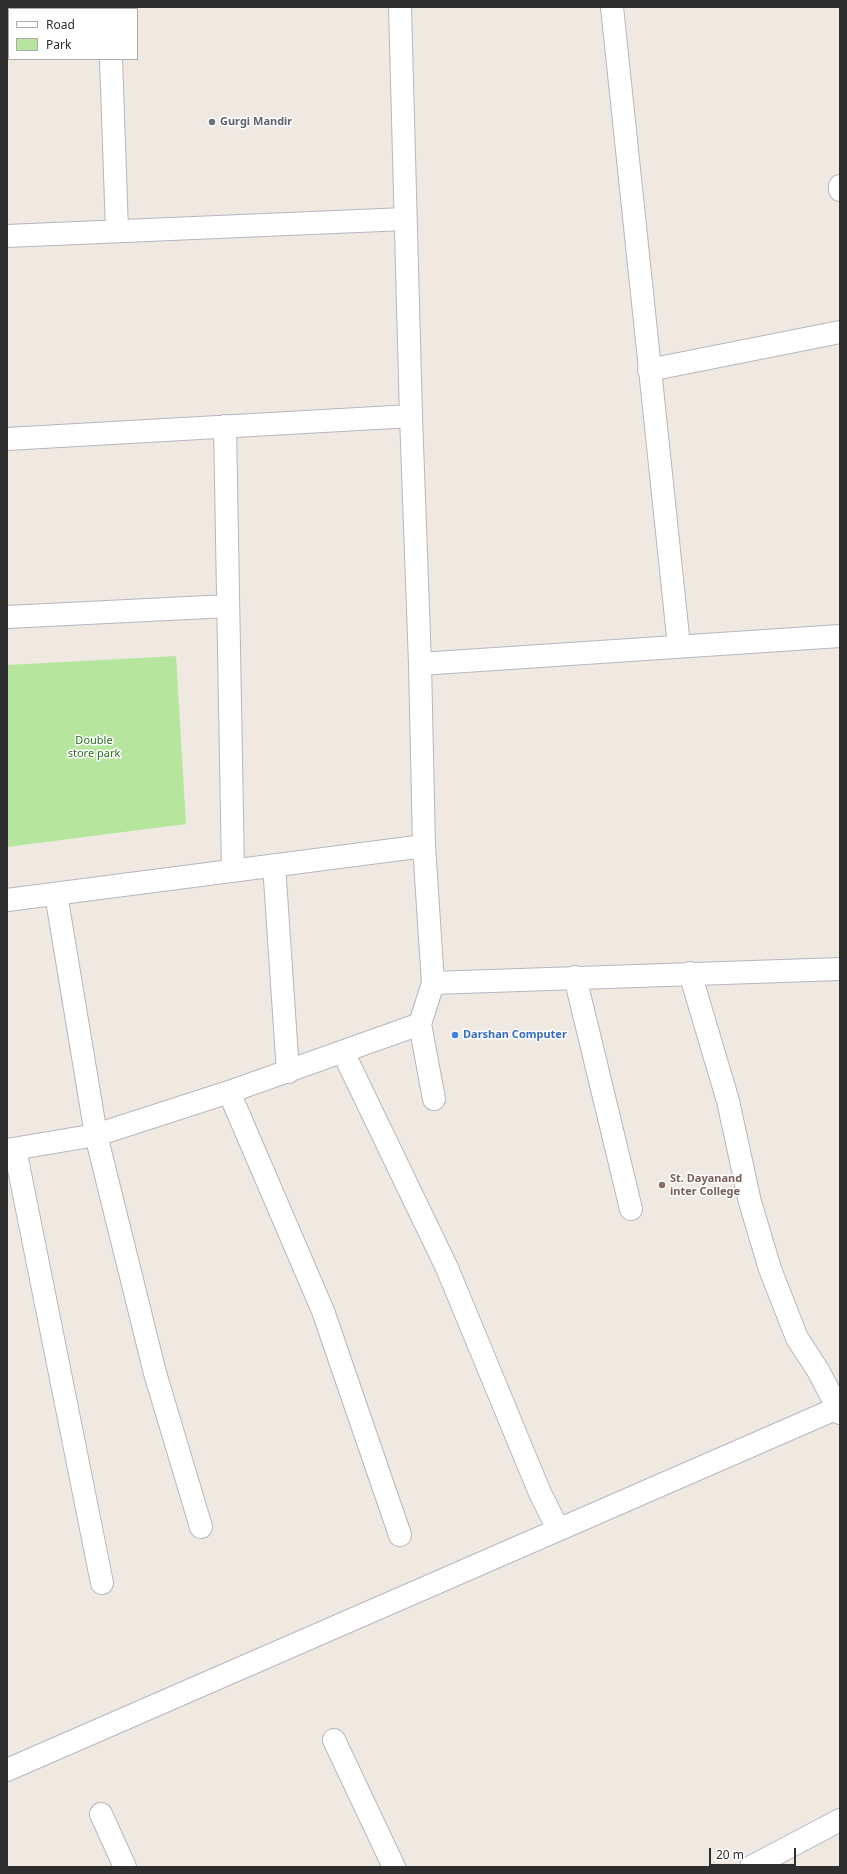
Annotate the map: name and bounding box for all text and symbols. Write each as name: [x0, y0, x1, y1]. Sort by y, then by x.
legend: [8, 8, 138, 60]
text: Road: [46, 16, 75, 33]
text: Park: [46, 36, 71, 53]
place label: Gurgi Mandir: [220, 115, 292, 129]
marker: Gurgi Mandir: [207, 117, 217, 127]
park label: Double store park: [68, 734, 120, 760]
place label: Darshan Computer: [463, 1028, 567, 1042]
marker: Darshan Computer: [450, 1030, 460, 1040]
place label: St. Dayanand inter College: [670, 1172, 742, 1198]
marker: St. Dayanand inter College: [657, 1180, 667, 1190]
scale bar: [711, 1840, 798, 1866]
text: 20 m: [716, 1846, 744, 1863]

